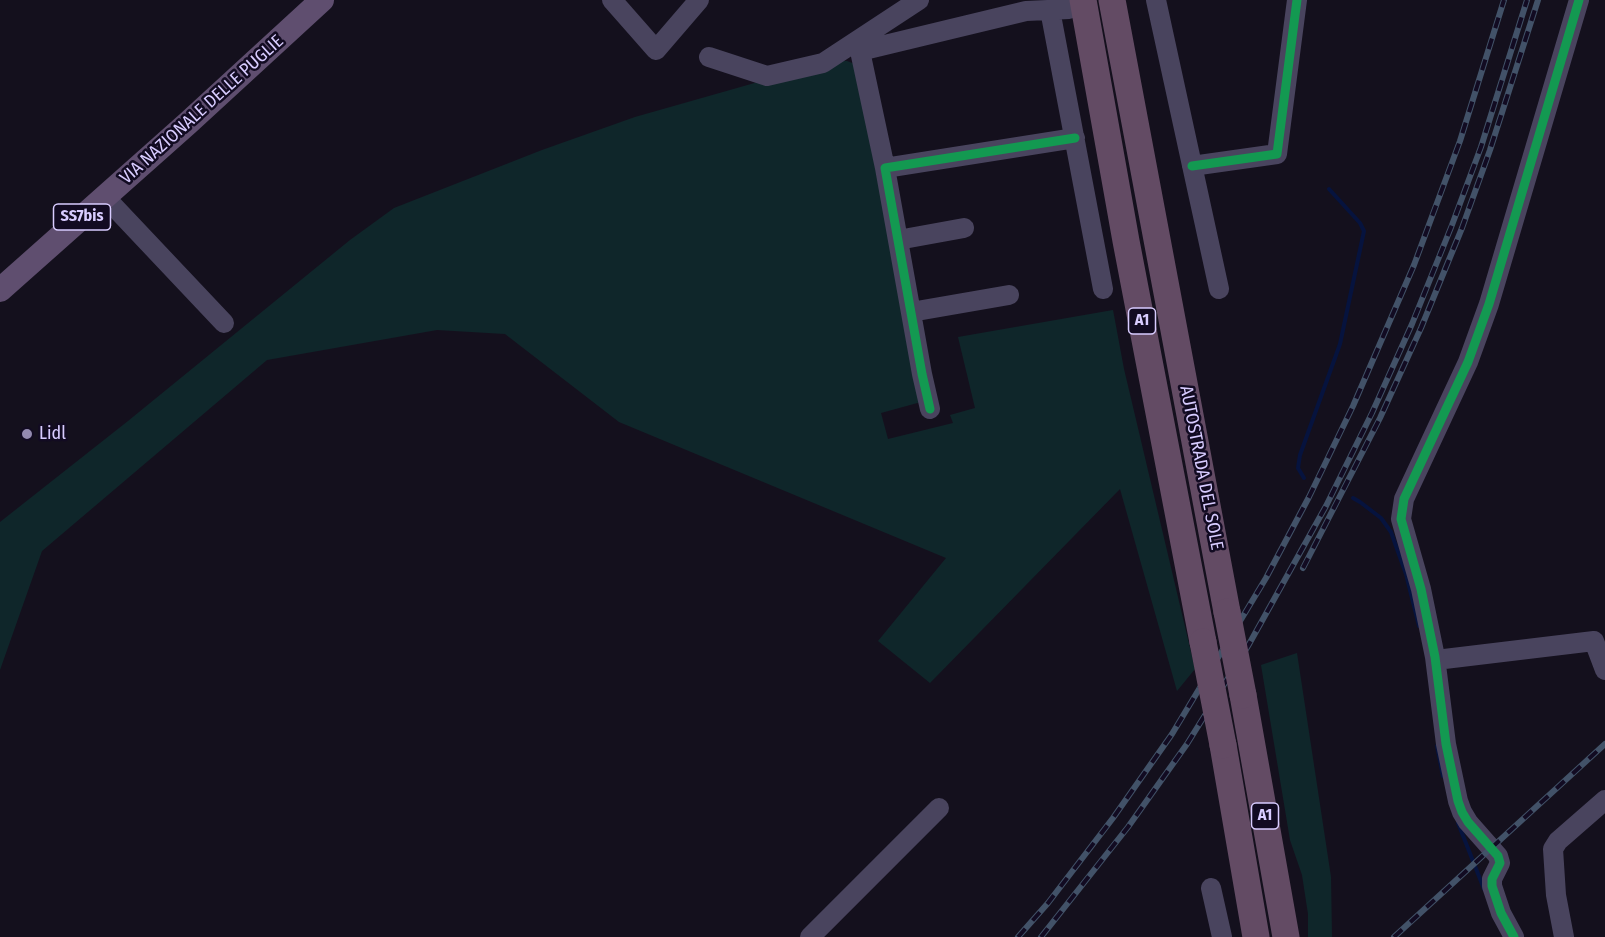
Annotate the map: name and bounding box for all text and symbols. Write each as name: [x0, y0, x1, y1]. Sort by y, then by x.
street label: VIA NAZIONALE DELLE PUGLIE: [116, 31, 288, 189]
road number: SS7bis: [54, 204, 110, 230]
road number: A1: [1128, 308, 1156, 334]
street label: AUTOSTRADA DEL SOLE: [1174, 384, 1228, 552]
place label: Lidl: [39, 423, 66, 445]
marker: Lidl: [20, 427, 34, 441]
road number: A1: [1252, 803, 1278, 829]

